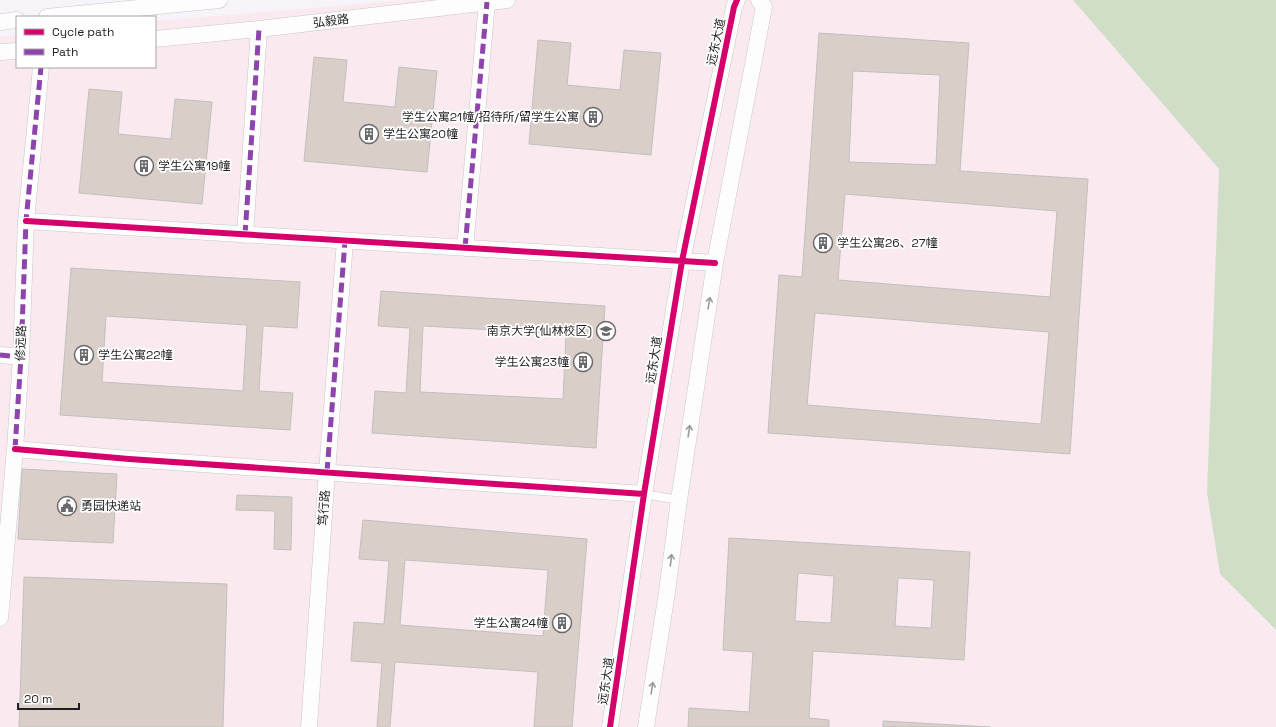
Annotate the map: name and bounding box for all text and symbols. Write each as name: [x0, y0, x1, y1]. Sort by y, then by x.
street label: 弘毅路: [312, 11, 350, 31]
legend: [16, 16, 156, 68]
street label: 远东大道: [703, 17, 729, 67]
text: Cycle path: [52, 24, 114, 40]
text: Path: [52, 44, 78, 60]
building icon: 学生公寓21幢/招待所/留学生公寓: [582, 106, 604, 128]
place label: 学生公寓21幢/招待所/留学生公寓: [402, 109, 579, 125]
building icon: 学生公寓20幢: [358, 123, 380, 145]
place label: 学生公寓20幢: [383, 126, 458, 142]
building icon: 学生公寓19幢: [133, 155, 155, 177]
place label: 学生公寓19幢: [158, 158, 230, 174]
building icon: 学生公寓26、27幢: [812, 232, 834, 254]
place label: 学生公寓26、27幢: [837, 235, 938, 251]
one-way arrow: [705, 297, 713, 310]
school or university icon: 南京大学(仙林校区): [595, 320, 617, 342]
place label: 南京大学(仙林校区): [487, 323, 592, 339]
street label: 修远路: [12, 325, 30, 361]
street label: 远东大道: [642, 335, 666, 385]
building icon: 学生公寓22幢: [73, 344, 95, 366]
place label: 学生公寓22幢: [98, 347, 172, 363]
building icon: 学生公寓23幢: [572, 351, 594, 373]
place label: 学生公寓23幢: [495, 354, 569, 370]
one-way arrow: [685, 425, 693, 438]
street label: 笃行路: [315, 489, 333, 527]
public building icon: 勇园快递站: [56, 495, 78, 517]
place label: 勇园快递站: [81, 498, 141, 514]
one-way arrow: [667, 554, 675, 567]
building icon: 学生公寓24幢: [551, 612, 573, 634]
place label: 学生公寓24幢: [474, 615, 548, 631]
street label: 远东大道: [595, 656, 617, 706]
one-way arrow: [648, 682, 656, 695]
scale bar: [18, 685, 79, 711]
text: 20 m: [24, 691, 52, 707]

